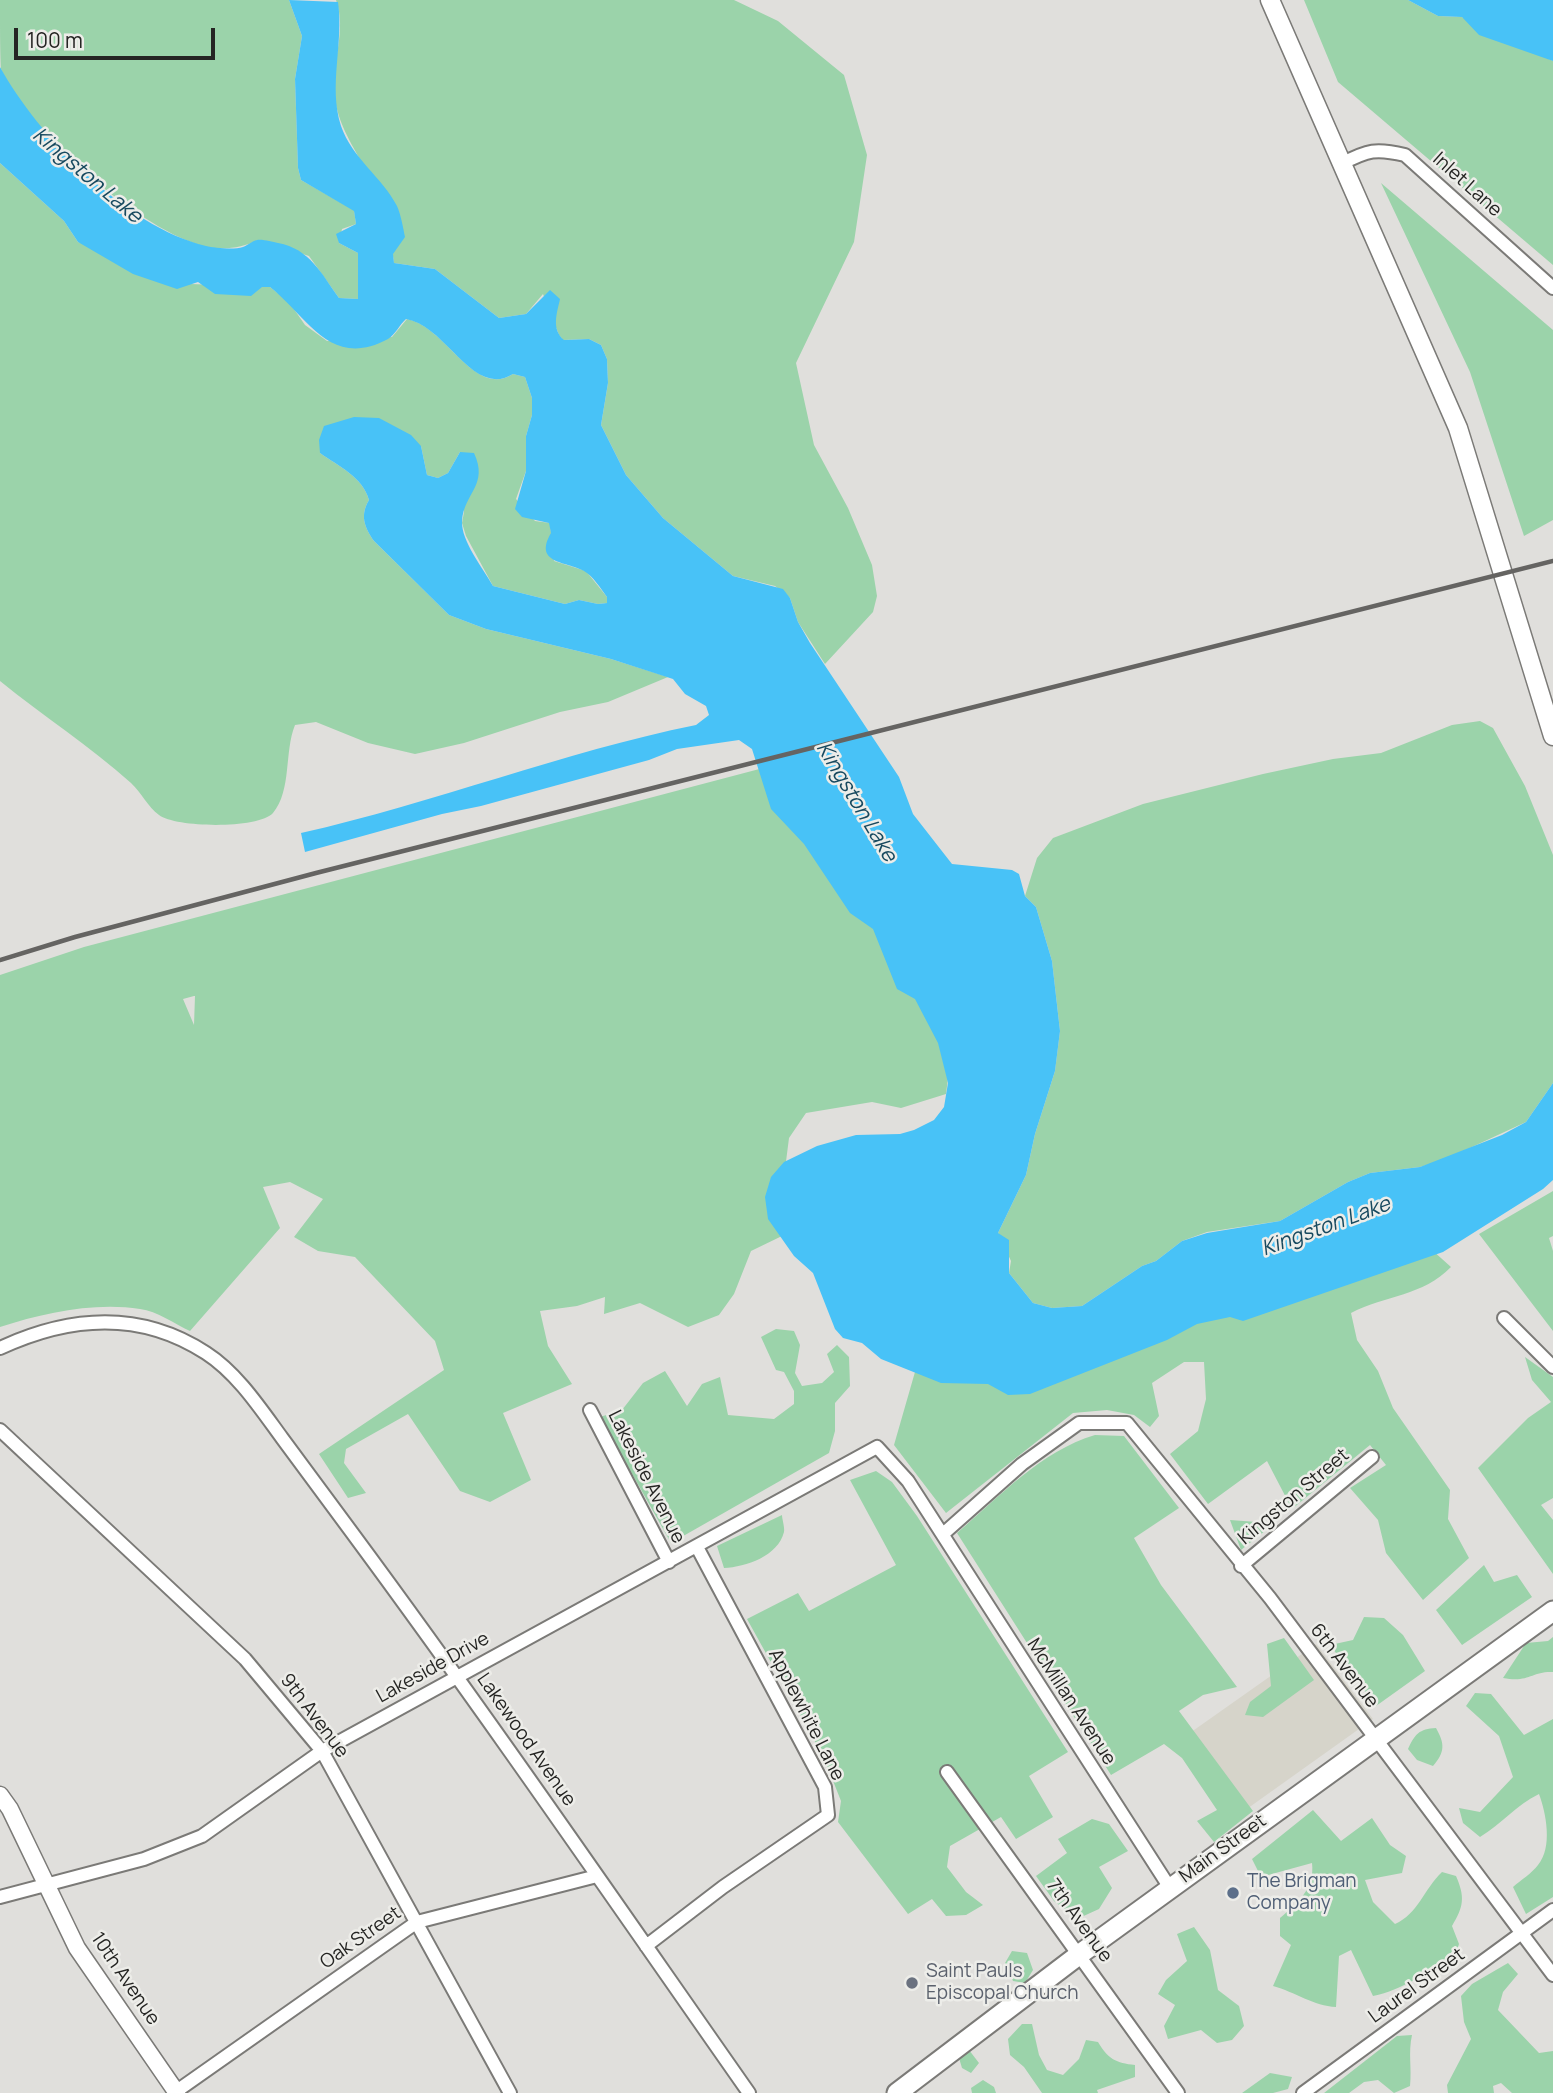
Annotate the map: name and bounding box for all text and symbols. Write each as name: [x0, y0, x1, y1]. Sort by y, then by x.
scale bar: [18, 14, 219, 58]
text: 100 m: [27, 26, 83, 54]
water label: Kingston Lake: [27, 123, 147, 229]
street label: Inlet Lane: [1428, 148, 1506, 222]
water label: Kingston Lake: [810, 738, 902, 866]
water label: Kingston Lake: [1258, 1192, 1394, 1262]
street label: Lakeside Avenue: [603, 1407, 689, 1547]
street label: Kingston Street: [1234, 1444, 1354, 1550]
street label: 6th Avenue: [1305, 1619, 1383, 1713]
street label: Lakeside Drive: [373, 1628, 493, 1708]
street label: McMillan Avenue: [1022, 1634, 1120, 1770]
street label: Applewhite Lane: [763, 1645, 849, 1785]
street label: 9th Avenue: [275, 1669, 353, 1763]
street label: Lakewood Avenue: [472, 1669, 580, 1811]
street label: Main Street: [1175, 1810, 1271, 1888]
place label: The Brigman Company: [1247, 1871, 1357, 1915]
street label: 7th Avenue: [1041, 1875, 1117, 1967]
marker: The Brigman Company: [1225, 1885, 1241, 1901]
street label: Oak Street: [316, 1902, 406, 1974]
street label: 10th Avenue: [86, 1928, 164, 2030]
street label: Laurel Street: [1364, 1943, 1470, 2029]
place label: Saint Pauls Episcopal Church: [926, 1961, 1079, 2005]
marker: Saint Pauls Episcopal Church: [904, 1975, 920, 1991]

